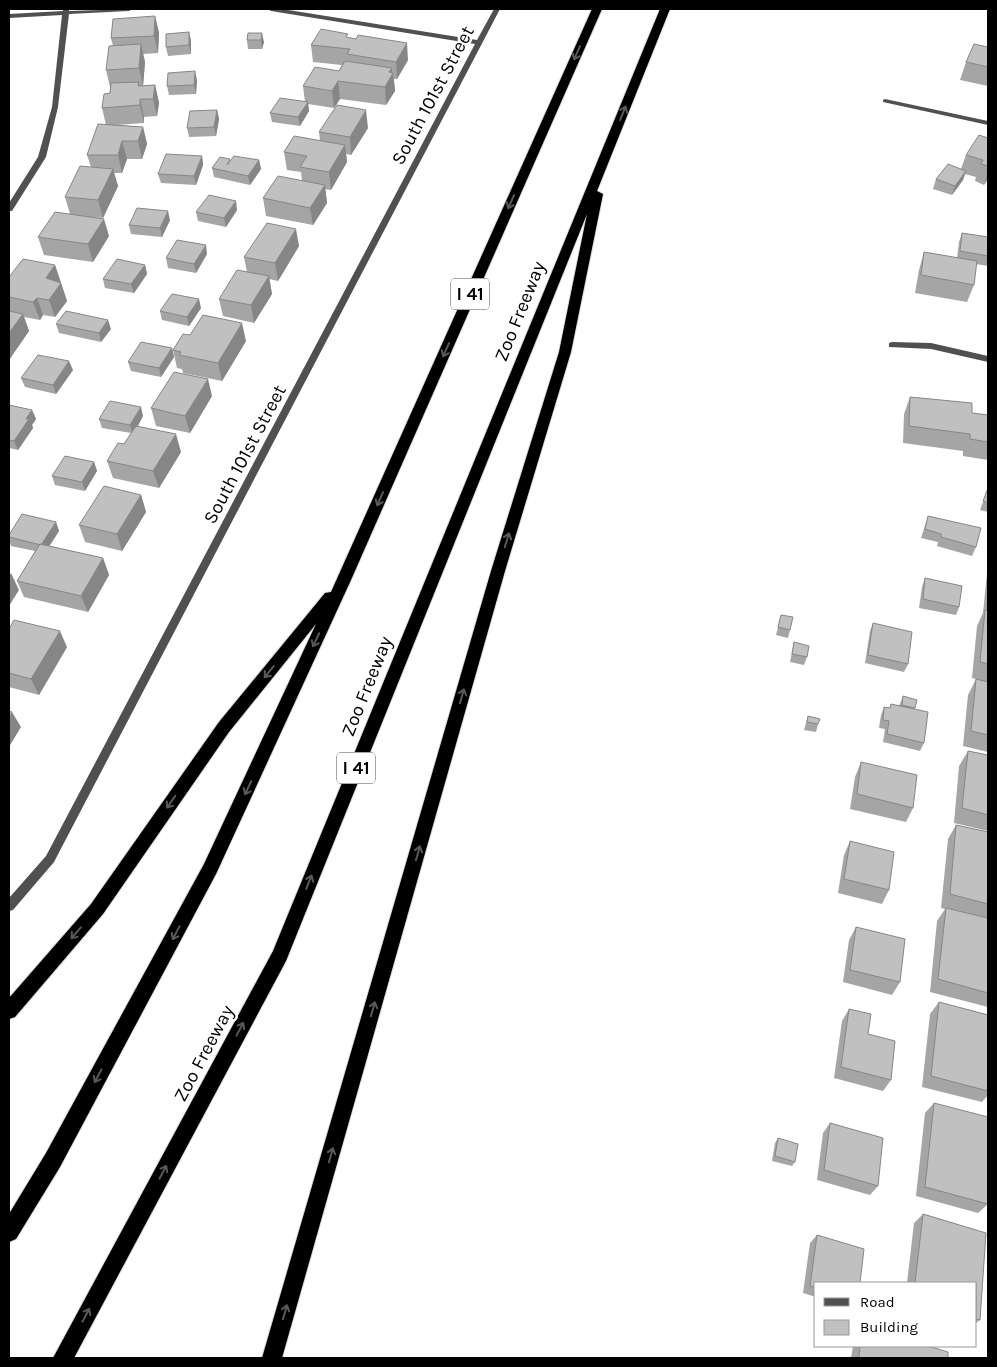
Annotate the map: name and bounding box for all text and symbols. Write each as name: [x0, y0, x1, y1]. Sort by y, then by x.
street label: South 101st Street: [387, 22, 479, 169]
one-way arrow: [572, 45, 582, 60]
one-way arrow: [618, 106, 628, 121]
one-way arrow: [506, 194, 516, 209]
street label: Zoo Freeway: [490, 258, 550, 365]
road number: I 41: [451, 278, 489, 310]
one-way arrow: [440, 342, 450, 357]
street label: South 101st Street: [199, 381, 291, 528]
one-way arrow: [374, 491, 384, 506]
one-way arrow: [503, 533, 513, 549]
one-way arrow: [311, 632, 320, 647]
street label: Zoo Freeway: [337, 633, 397, 740]
one-way arrow: [263, 665, 274, 678]
one-way arrow: [458, 689, 467, 705]
road number: I 41: [337, 752, 375, 784]
one-way arrow: [243, 780, 252, 795]
one-way arrow: [166, 795, 177, 808]
one-way arrow: [413, 845, 423, 861]
one-way arrow: [305, 875, 315, 890]
one-way arrow: [171, 926, 181, 941]
one-way arrow: [70, 927, 81, 940]
street label: Zoo Freeway: [169, 1001, 239, 1105]
one-way arrow: [369, 1001, 379, 1017]
one-way arrow: [236, 1022, 245, 1037]
one-way arrow: [93, 1068, 102, 1083]
one-way arrow: [326, 1148, 336, 1164]
one-way arrow: [159, 1165, 168, 1180]
legend: [814, 1282, 977, 1347]
text: Road: [860, 1293, 895, 1311]
one-way arrow: [281, 1304, 291, 1320]
one-way arrow: [81, 1308, 91, 1323]
text: Building: [860, 1318, 918, 1336]

